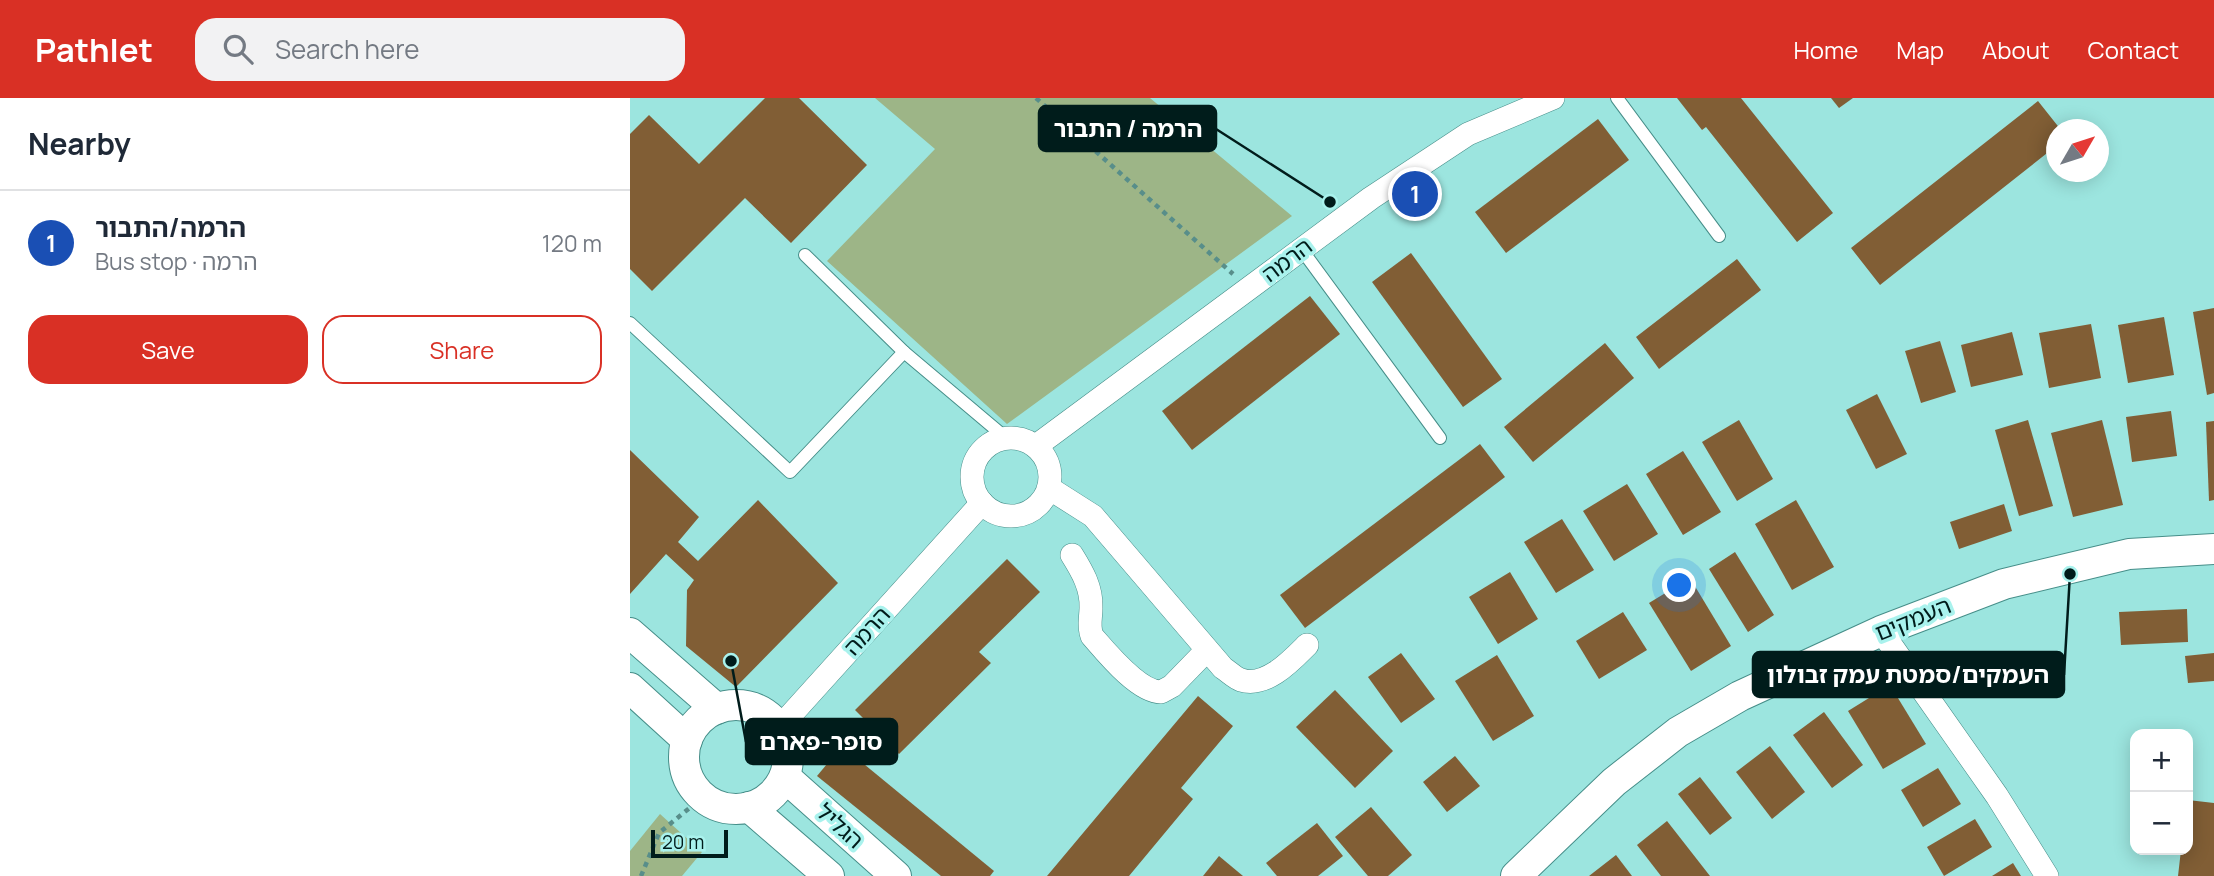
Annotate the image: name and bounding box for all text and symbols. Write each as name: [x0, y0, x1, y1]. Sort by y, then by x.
search box: [195, 18, 685, 81]
text: Pathlet: [35, 27, 153, 72]
icon: search: [219, 30, 257, 68]
text: Search here: [275, 31, 420, 67]
text: Home: [1793, 33, 1858, 66]
text: Map: [1896, 33, 1944, 66]
text: About: [1982, 33, 2050, 66]
text: Contact: [2088, 33, 2179, 66]
callout: הרמה / התבור: [1039, 106, 1216, 151]
text: הרמה / התבור: [1053, 111, 1203, 144]
north arrow: [2046, 119, 2109, 182]
text: Nearby: [28, 123, 131, 164]
pin: 1: [1392, 168, 1438, 220]
text: הרמה/התבור: [95, 209, 246, 245]
text: 1: [46, 227, 56, 259]
text: 120 m: [542, 227, 602, 259]
street label: הרמה: [1254, 230, 1318, 289]
text: Bus stop · הרמה: [95, 245, 258, 277]
button: Save: [28, 315, 308, 384]
button: Share: [322, 315, 602, 384]
your location: [1662, 568, 1696, 602]
street label: העמקים: [1870, 588, 1955, 648]
street label: הרמה: [836, 599, 897, 662]
callout: העמקים/סמטת עמק זבולון: [1753, 652, 2064, 697]
text: העמקים/סמטת עמק זבולון: [1767, 657, 2049, 690]
callout: סופר-פארם: [746, 719, 897, 764]
text: סופר-פארם: [759, 724, 883, 757]
map controls: [2130, 729, 2193, 855]
button: +: [2130, 729, 2193, 792]
button: −: [2130, 792, 2193, 855]
street label: הגליל: [810, 795, 871, 855]
scale bar: [651, 827, 728, 859]
text: 20 m: [662, 829, 704, 855]

